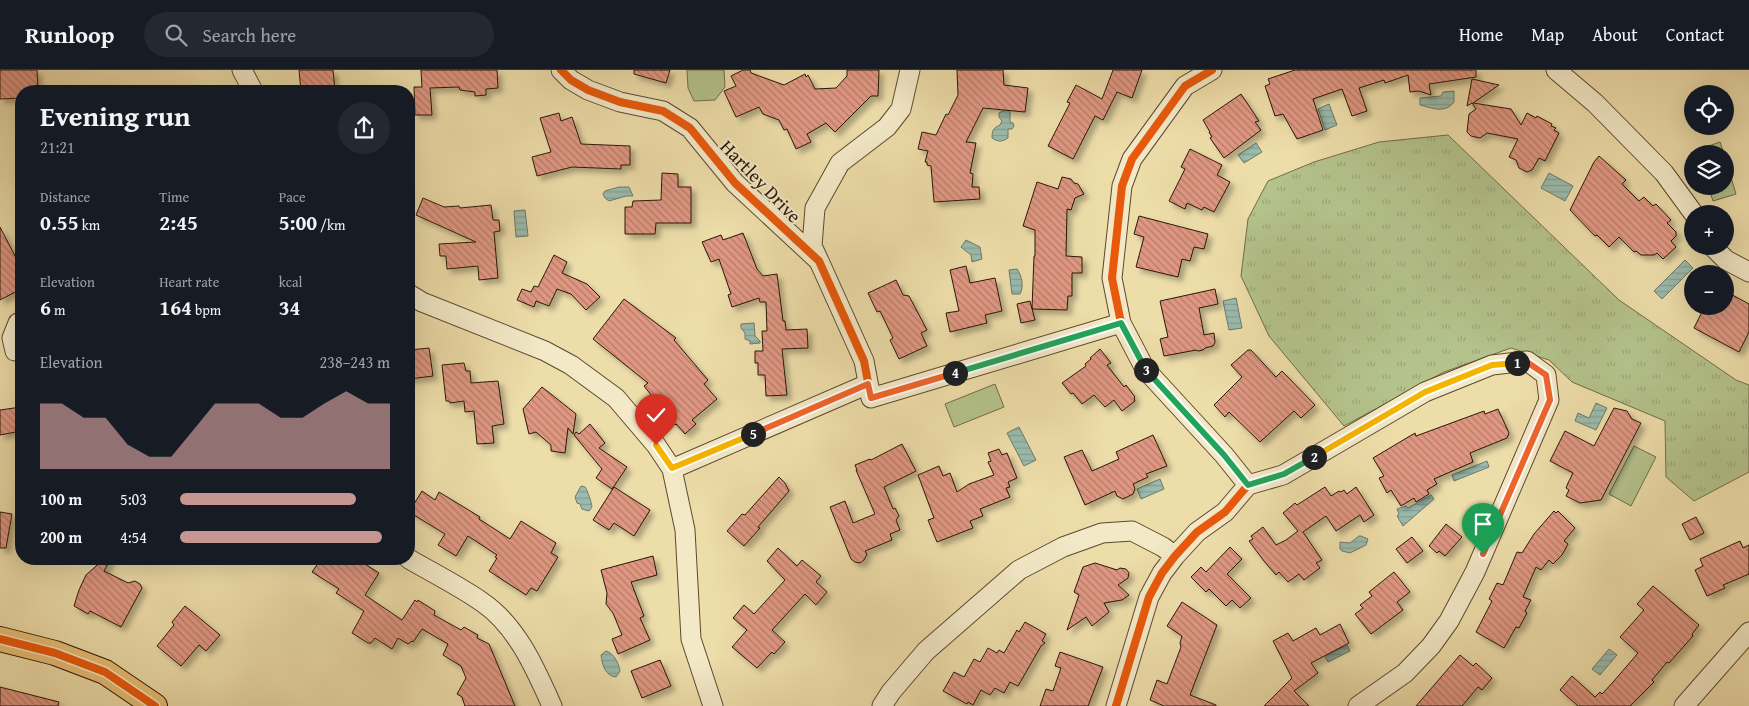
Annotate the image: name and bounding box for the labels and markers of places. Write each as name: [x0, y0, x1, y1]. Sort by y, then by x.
pin: 1: [1504, 350, 1530, 376]
pin: 3: [1134, 358, 1158, 382]
pin: 4: [942, 360, 968, 386]
pin: [635, 394, 677, 445]
pin: 5: [740, 422, 766, 446]
pin: 2: [1302, 444, 1326, 470]
pin: [1462, 503, 1504, 554]

